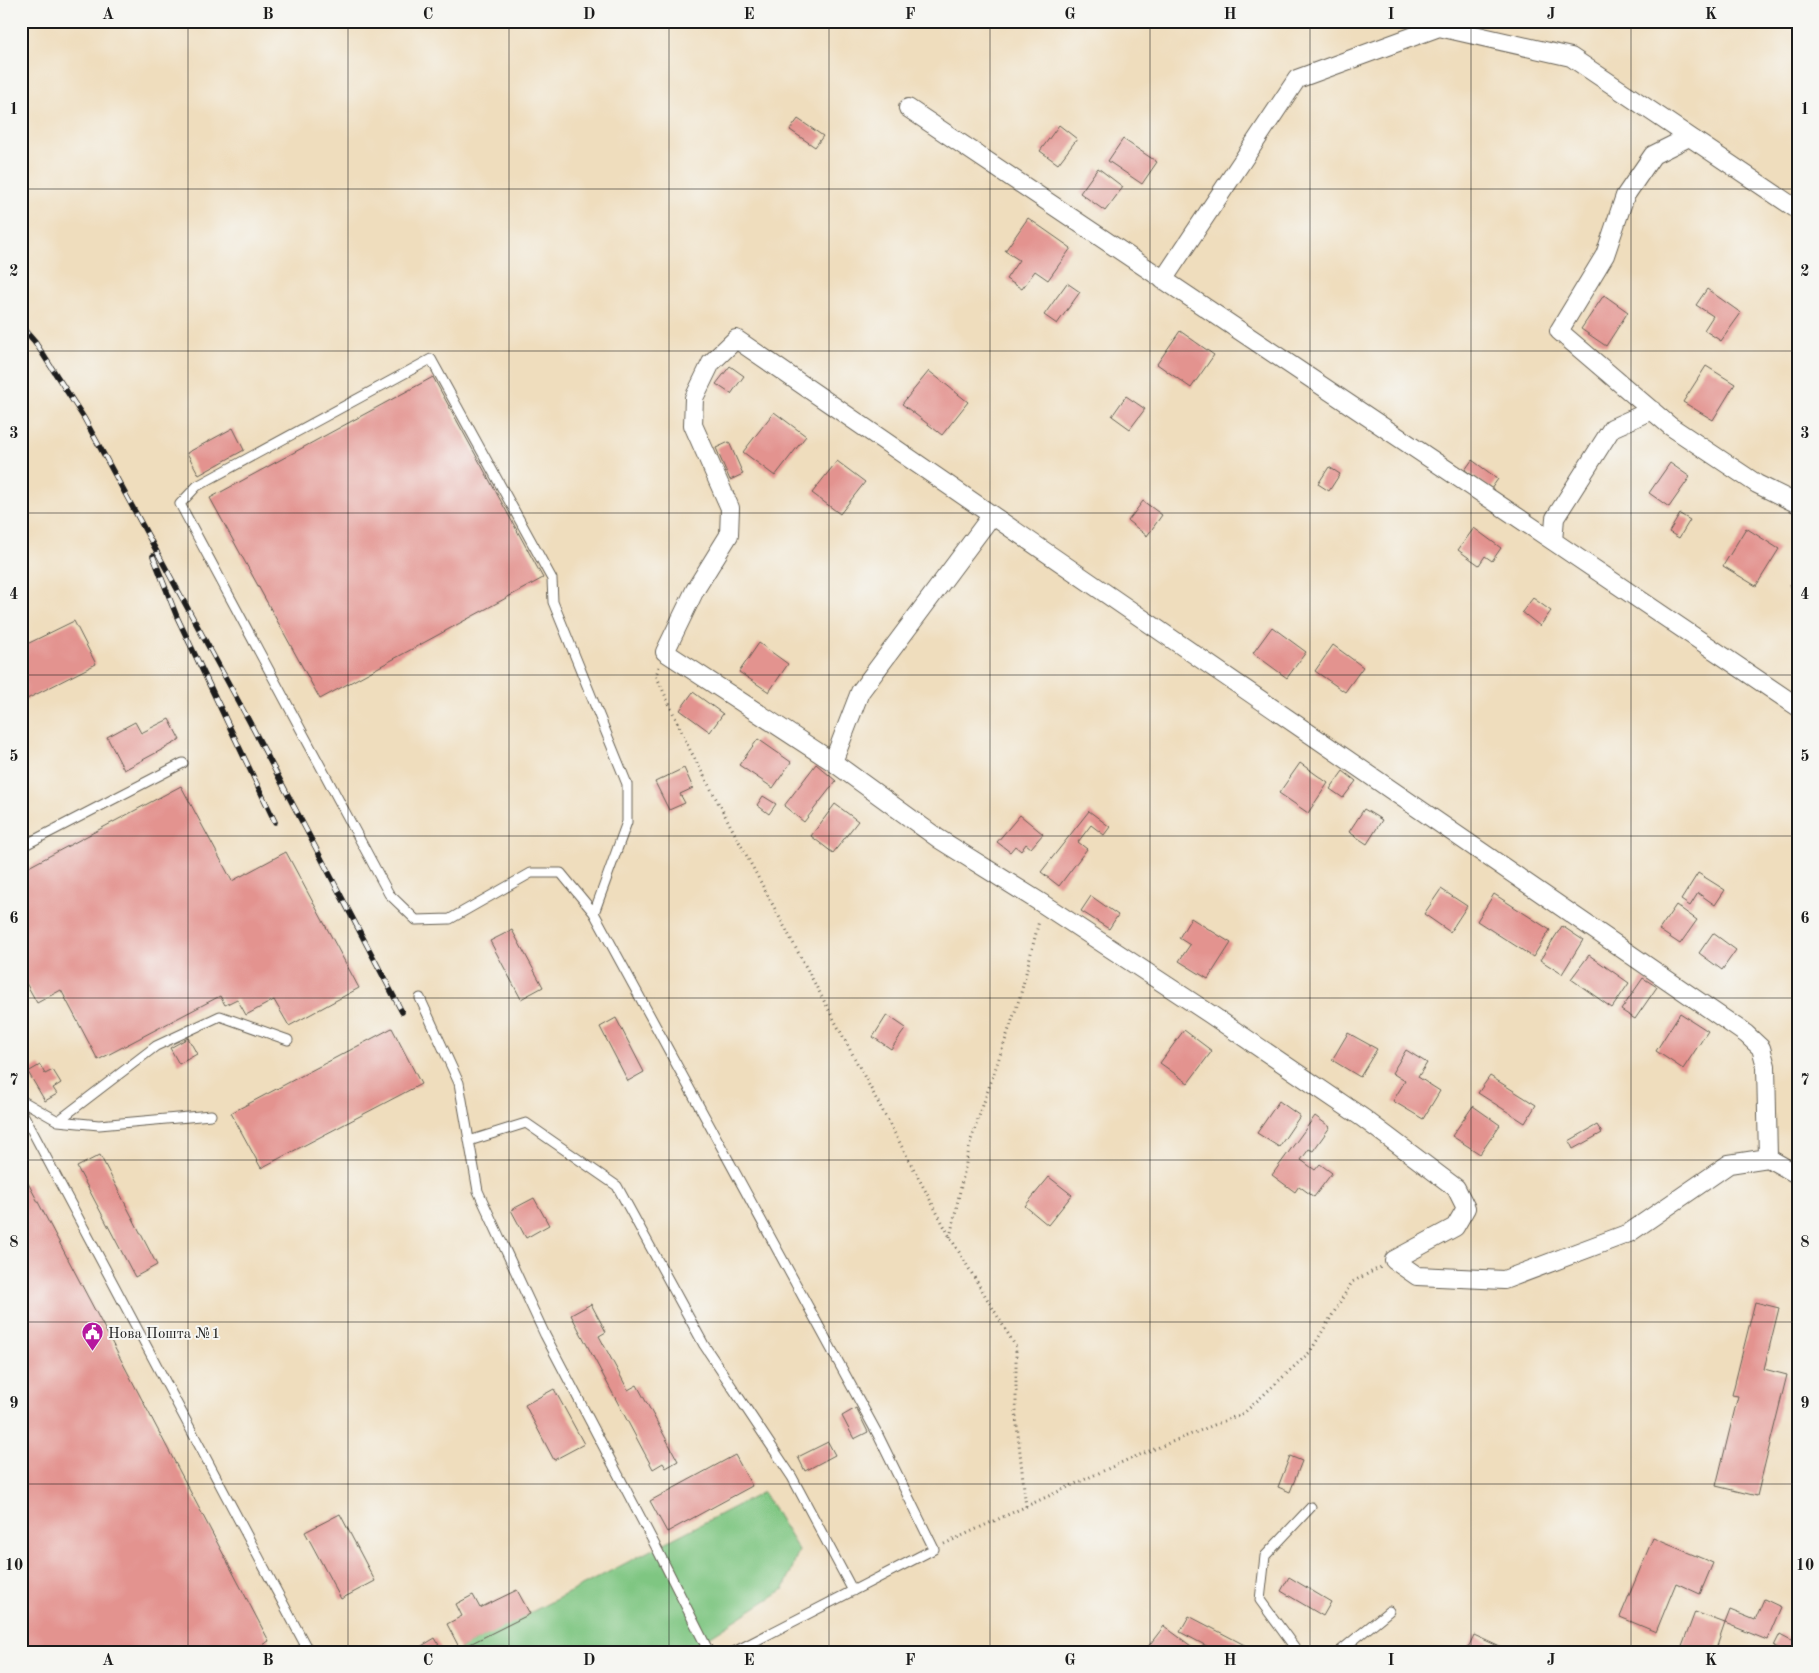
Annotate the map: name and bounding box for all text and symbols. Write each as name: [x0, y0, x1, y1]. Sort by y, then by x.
text: A: [102, 7, 114, 23]
text: B: [262, 7, 274, 23]
text: C: [423, 7, 433, 23]
text: D: [583, 7, 595, 23]
text: E: [743, 7, 755, 23]
text: F: [905, 7, 916, 23]
text: G: [1064, 7, 1076, 23]
text: H: [1223, 7, 1237, 23]
text: I: [1387, 7, 1395, 23]
text: J: [1547, 7, 1556, 23]
text: K: [1705, 7, 1717, 23]
text: 1: [9, 102, 19, 118]
text: 1: [1800, 102, 1810, 118]
text: 2: [9, 264, 19, 280]
text: 2: [1800, 264, 1810, 280]
text: 3: [9, 426, 19, 442]
text: 3: [1800, 426, 1810, 442]
text: 4: [9, 587, 19, 603]
text: 4: [1800, 587, 1810, 603]
text: 5: [9, 749, 19, 765]
text: 5: [1800, 749, 1810, 765]
text: 6: [9, 911, 19, 927]
text: 6: [1800, 911, 1810, 927]
text: 7: [9, 1073, 19, 1089]
text: 7: [1800, 1073, 1810, 1089]
text: 8: [9, 1235, 19, 1251]
text: 8: [1800, 1235, 1810, 1251]
public building icon: Нова Пошта №1: [80, 1321, 104, 1352]
place label: Нова Пошта №1: [108, 1327, 220, 1342]
text: 9: [9, 1396, 19, 1412]
text: 9: [1800, 1396, 1810, 1412]
text: 10: [5, 1558, 23, 1574]
text: 10: [1796, 1558, 1814, 1574]
text: A: [102, 1653, 114, 1669]
text: B: [262, 1653, 274, 1669]
text: C: [423, 1653, 433, 1669]
text: D: [583, 1653, 595, 1669]
text: E: [743, 1653, 755, 1669]
text: F: [905, 1653, 916, 1669]
text: G: [1064, 1653, 1076, 1669]
text: H: [1223, 1653, 1237, 1669]
text: I: [1387, 1653, 1395, 1669]
text: J: [1547, 1653, 1556, 1669]
text: K: [1705, 1653, 1717, 1669]

